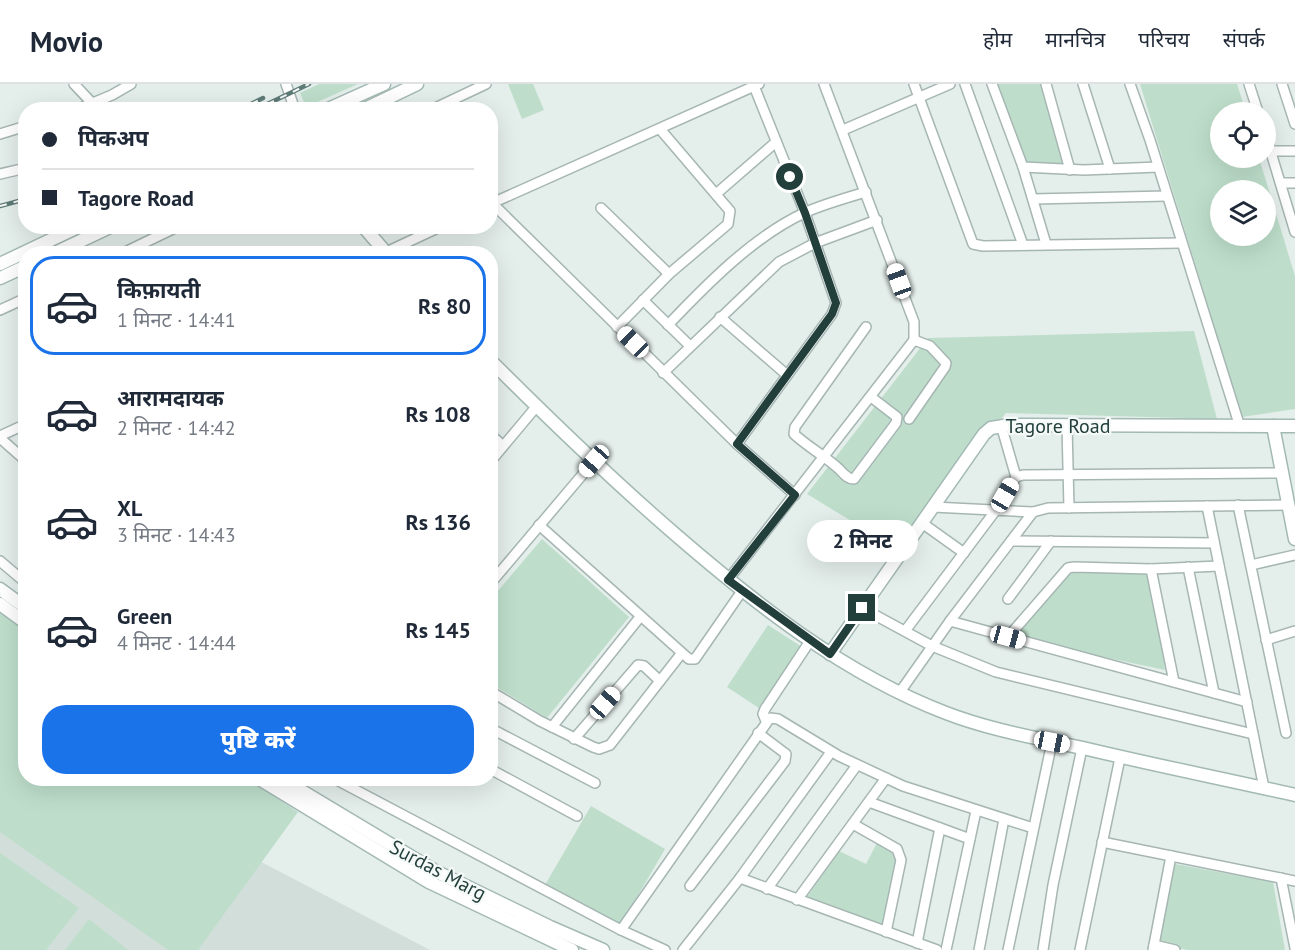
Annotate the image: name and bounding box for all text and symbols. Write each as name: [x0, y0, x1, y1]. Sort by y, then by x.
text: Movio: [30, 23, 103, 60]
text: होम: [983, 26, 1012, 53]
text: मानचित्र: [1045, 26, 1105, 53]
text: परिचय: [1138, 26, 1190, 53]
text: संपर्क: [1223, 26, 1265, 53]
map controls: [1210, 102, 1276, 246]
button: locate: [1210, 102, 1276, 168]
text: पिकअप: [78, 124, 149, 152]
route start: [776, 163, 803, 190]
button: layers: [1210, 180, 1276, 246]
text: Tagore Road: [78, 184, 194, 212]
car: [884, 261, 914, 301]
text: किफ़ायती: [117, 276, 201, 304]
icon: car: [45, 279, 99, 333]
text: Rs 80: [418, 292, 471, 320]
text: 1 मिनट · 14:41: [117, 307, 236, 333]
car: [614, 323, 652, 361]
text: आरामदायक: [117, 384, 224, 412]
icon: car: [45, 387, 99, 441]
text: Rs 108: [405, 400, 471, 428]
street label: Tagore Road: [1005, 413, 1111, 439]
text: 2 मिनट · 14:42: [117, 415, 236, 441]
car: [575, 442, 613, 480]
car: [988, 475, 1022, 515]
text: XL: [117, 494, 142, 522]
icon: car: [45, 495, 99, 549]
text: Rs 136: [405, 508, 471, 536]
callout: 2 मिनट: [806, 521, 918, 563]
text: 3 मिनट · 14:43: [117, 522, 236, 548]
text: 2 मिनट: [833, 528, 892, 554]
route end: [848, 594, 875, 621]
text: Green: [117, 602, 172, 630]
icon: car: [45, 603, 99, 657]
text: Rs 145: [405, 616, 471, 644]
car: [988, 624, 1028, 650]
text: 4 मिनट · 14:44: [117, 630, 236, 656]
car: [586, 684, 624, 722]
button: पुष्टि करें: [42, 705, 474, 774]
car: [1033, 730, 1071, 754]
street label: Surdas Marg: [385, 834, 491, 906]

